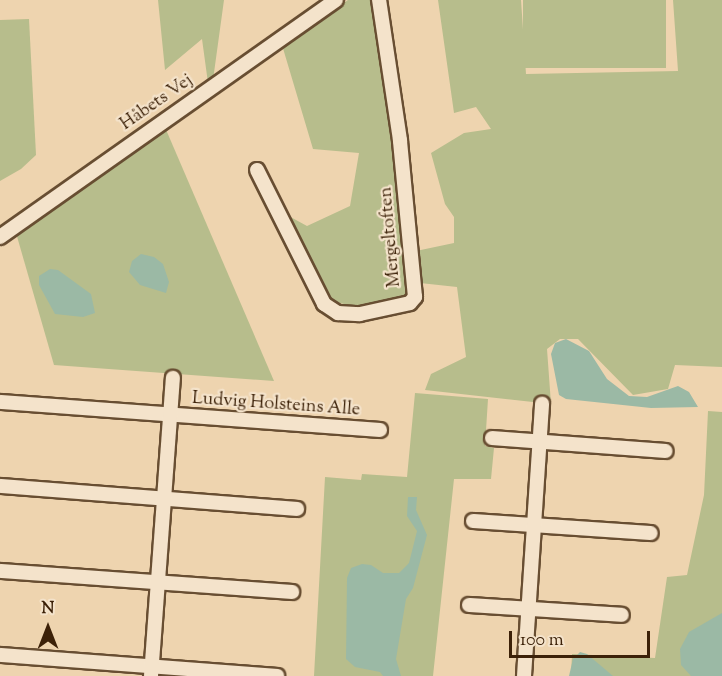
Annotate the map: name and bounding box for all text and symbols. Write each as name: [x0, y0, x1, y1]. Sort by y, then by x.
street label: Håbets Vej: [117, 70, 197, 136]
street label: Mergeltoften: [376, 186, 406, 288]
street label: Ludvig Holsteins Alle: [191, 388, 361, 422]
north arrow: [18, 598, 78, 658]
text: N: [42, 598, 54, 621]
scale bar: [512, 619, 653, 657]
text: 100 m: [520, 628, 564, 654]

